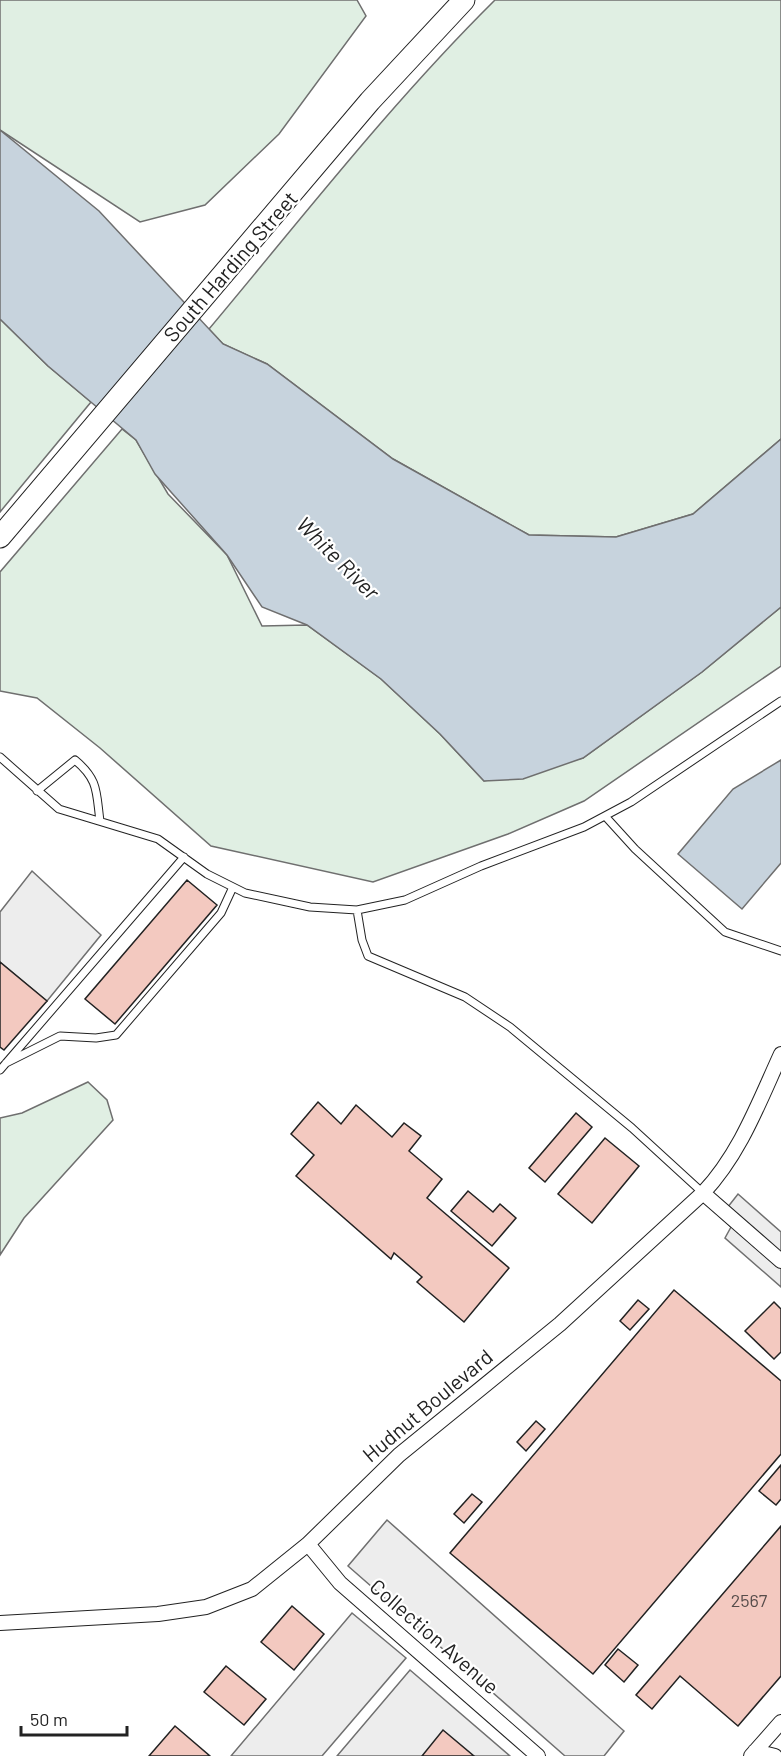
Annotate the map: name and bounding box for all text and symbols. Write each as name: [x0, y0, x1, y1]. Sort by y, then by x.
street label: South Harding Street: [158, 186, 302, 346]
water label: White River: [292, 511, 386, 605]
street label: Hudnut Boulevard: [357, 1343, 497, 1466]
street label: Collection Avenue: [365, 1573, 505, 1699]
house number: 2567: [731, 1589, 768, 1611]
scale bar: [21, 1699, 128, 1737]
text: 50 m: [30, 1708, 68, 1730]

